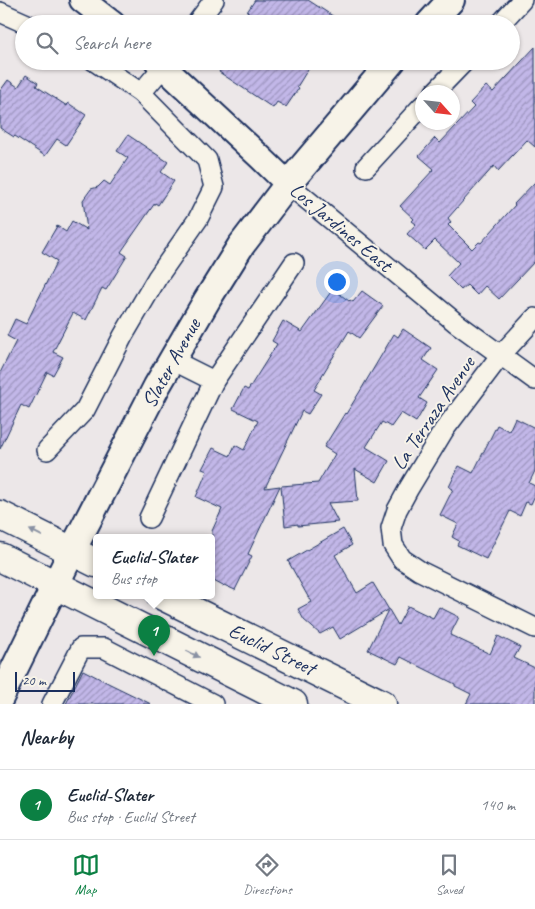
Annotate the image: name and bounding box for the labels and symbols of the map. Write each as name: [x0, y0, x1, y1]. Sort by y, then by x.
north arrow: [415, 85, 460, 130]
street label: Los Jardines East: [285, 177, 399, 279]
your location: [324, 269, 350, 295]
street label: Slater Avenue: [136, 313, 207, 412]
street label: La Terraza Avenue: [386, 350, 482, 475]
one-way arrow: [29, 529, 43, 537]
pin: 1: [138, 615, 170, 656]
street label: Euclid Street: [225, 617, 322, 682]
one-way arrow: [186, 650, 200, 658]
scale bar: [15, 669, 75, 692]

